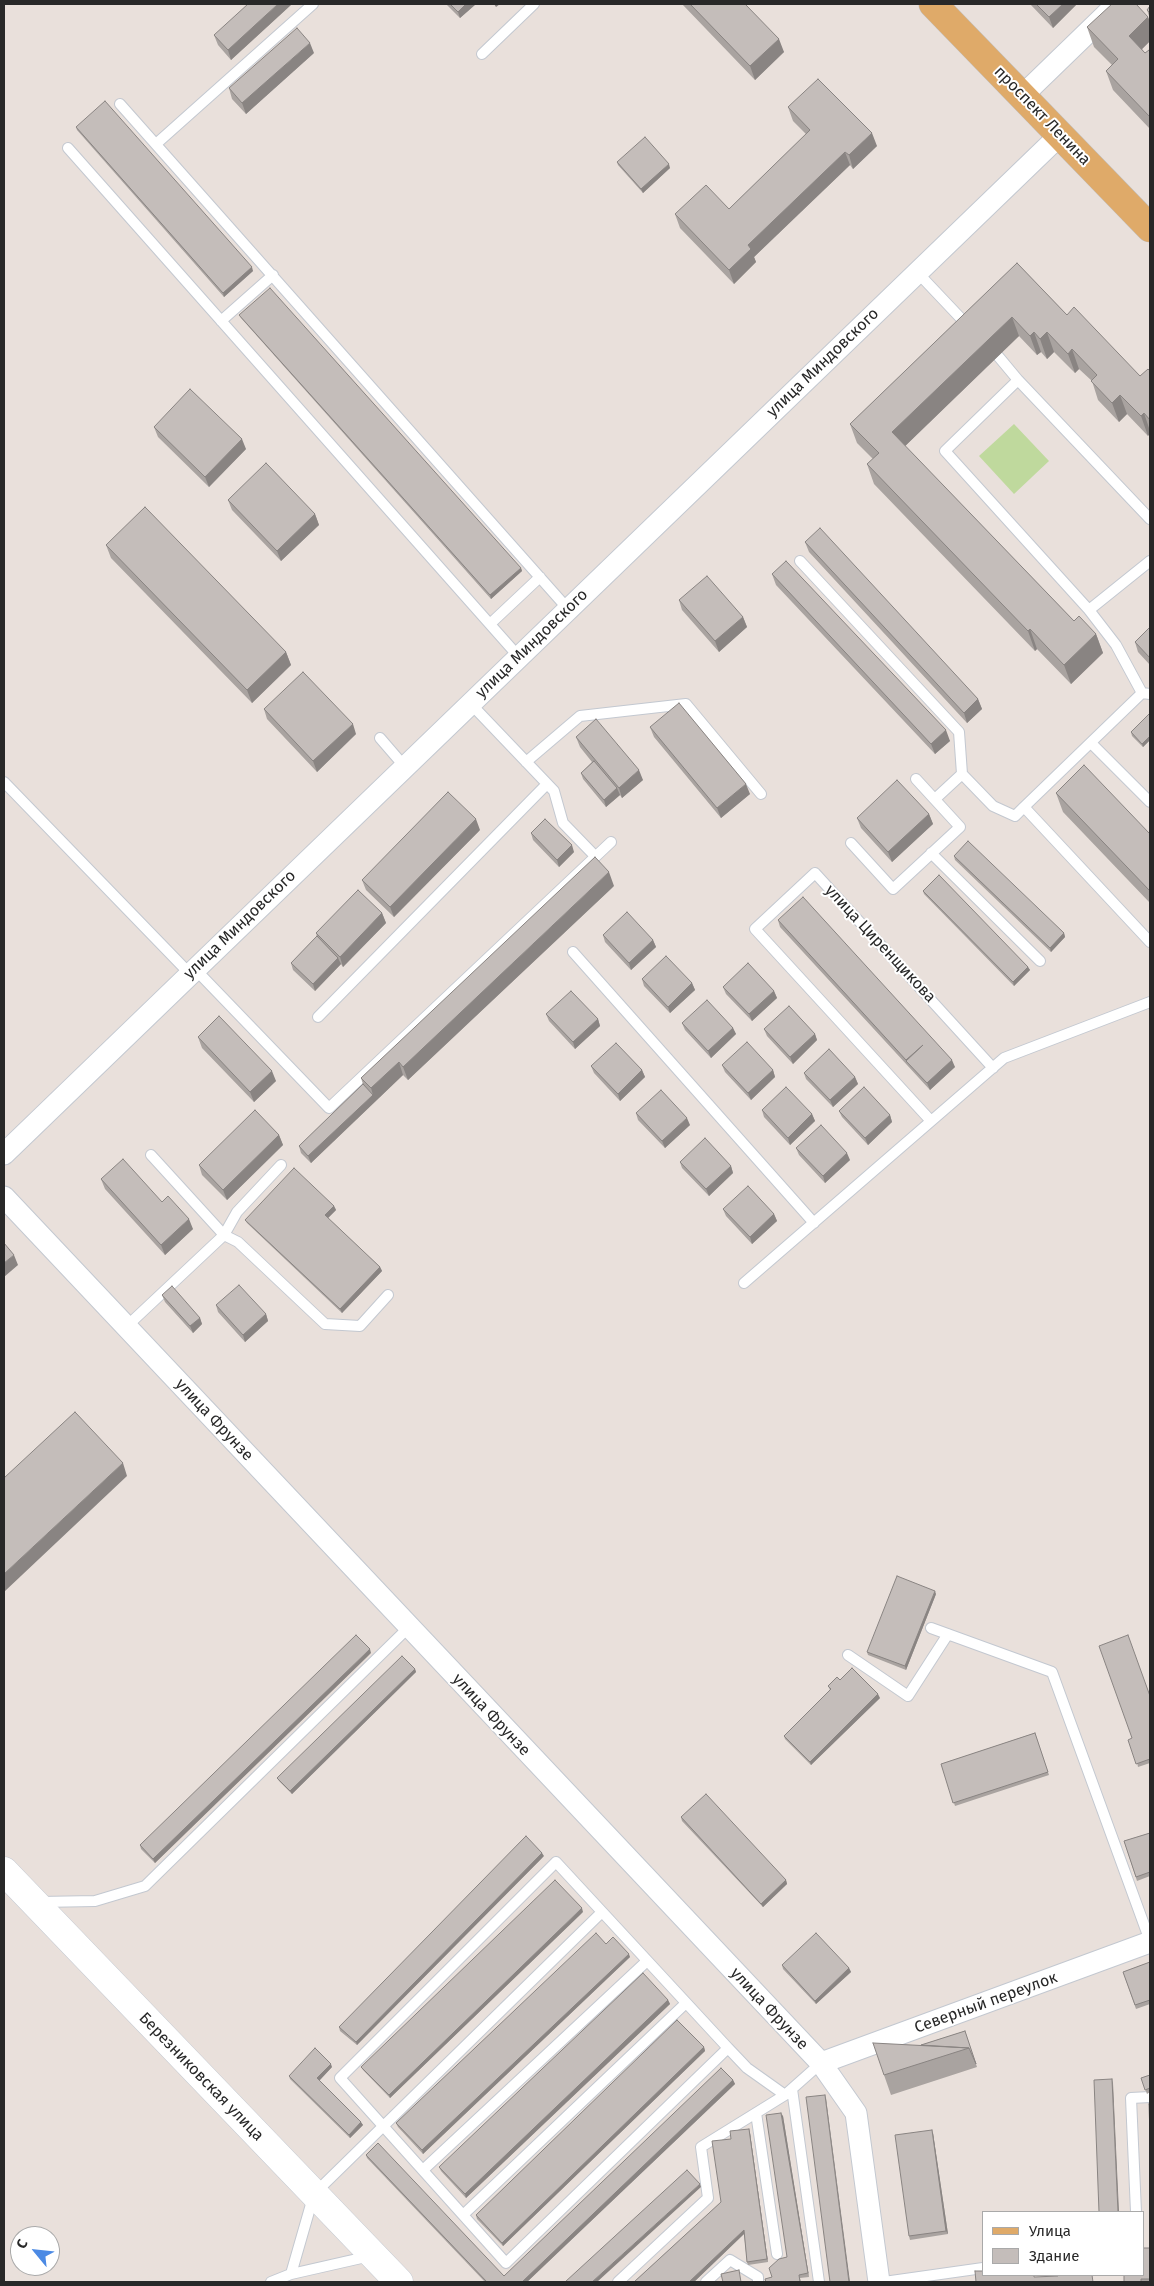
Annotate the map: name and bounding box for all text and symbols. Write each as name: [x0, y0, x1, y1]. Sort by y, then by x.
street label: проспект Ленина: [990, 62, 1094, 170]
street label: улица Миндовского: [763, 305, 883, 421]
street label: улица Миндовского: [472, 586, 592, 702]
street label: улица Миндовского: [180, 867, 300, 983]
street label: улица Циренщикова: [820, 881, 940, 1007]
street label: улица Фрунзе: [171, 1375, 257, 1465]
street label: улица Фрунзе: [448, 1670, 534, 1760]
street label: улица Фрунзе: [726, 1964, 812, 2054]
street label: Северный переулок: [912, 1968, 1060, 2038]
street label: Березниковская улица: [135, 2009, 267, 2145]
legend: [982, 2211, 1144, 2276]
text: Улица: [1029, 2222, 1071, 2240]
north arrow: [10, 2226, 60, 2276]
text: С: [13, 2237, 32, 2252]
text: Здание: [1029, 2247, 1079, 2265]

